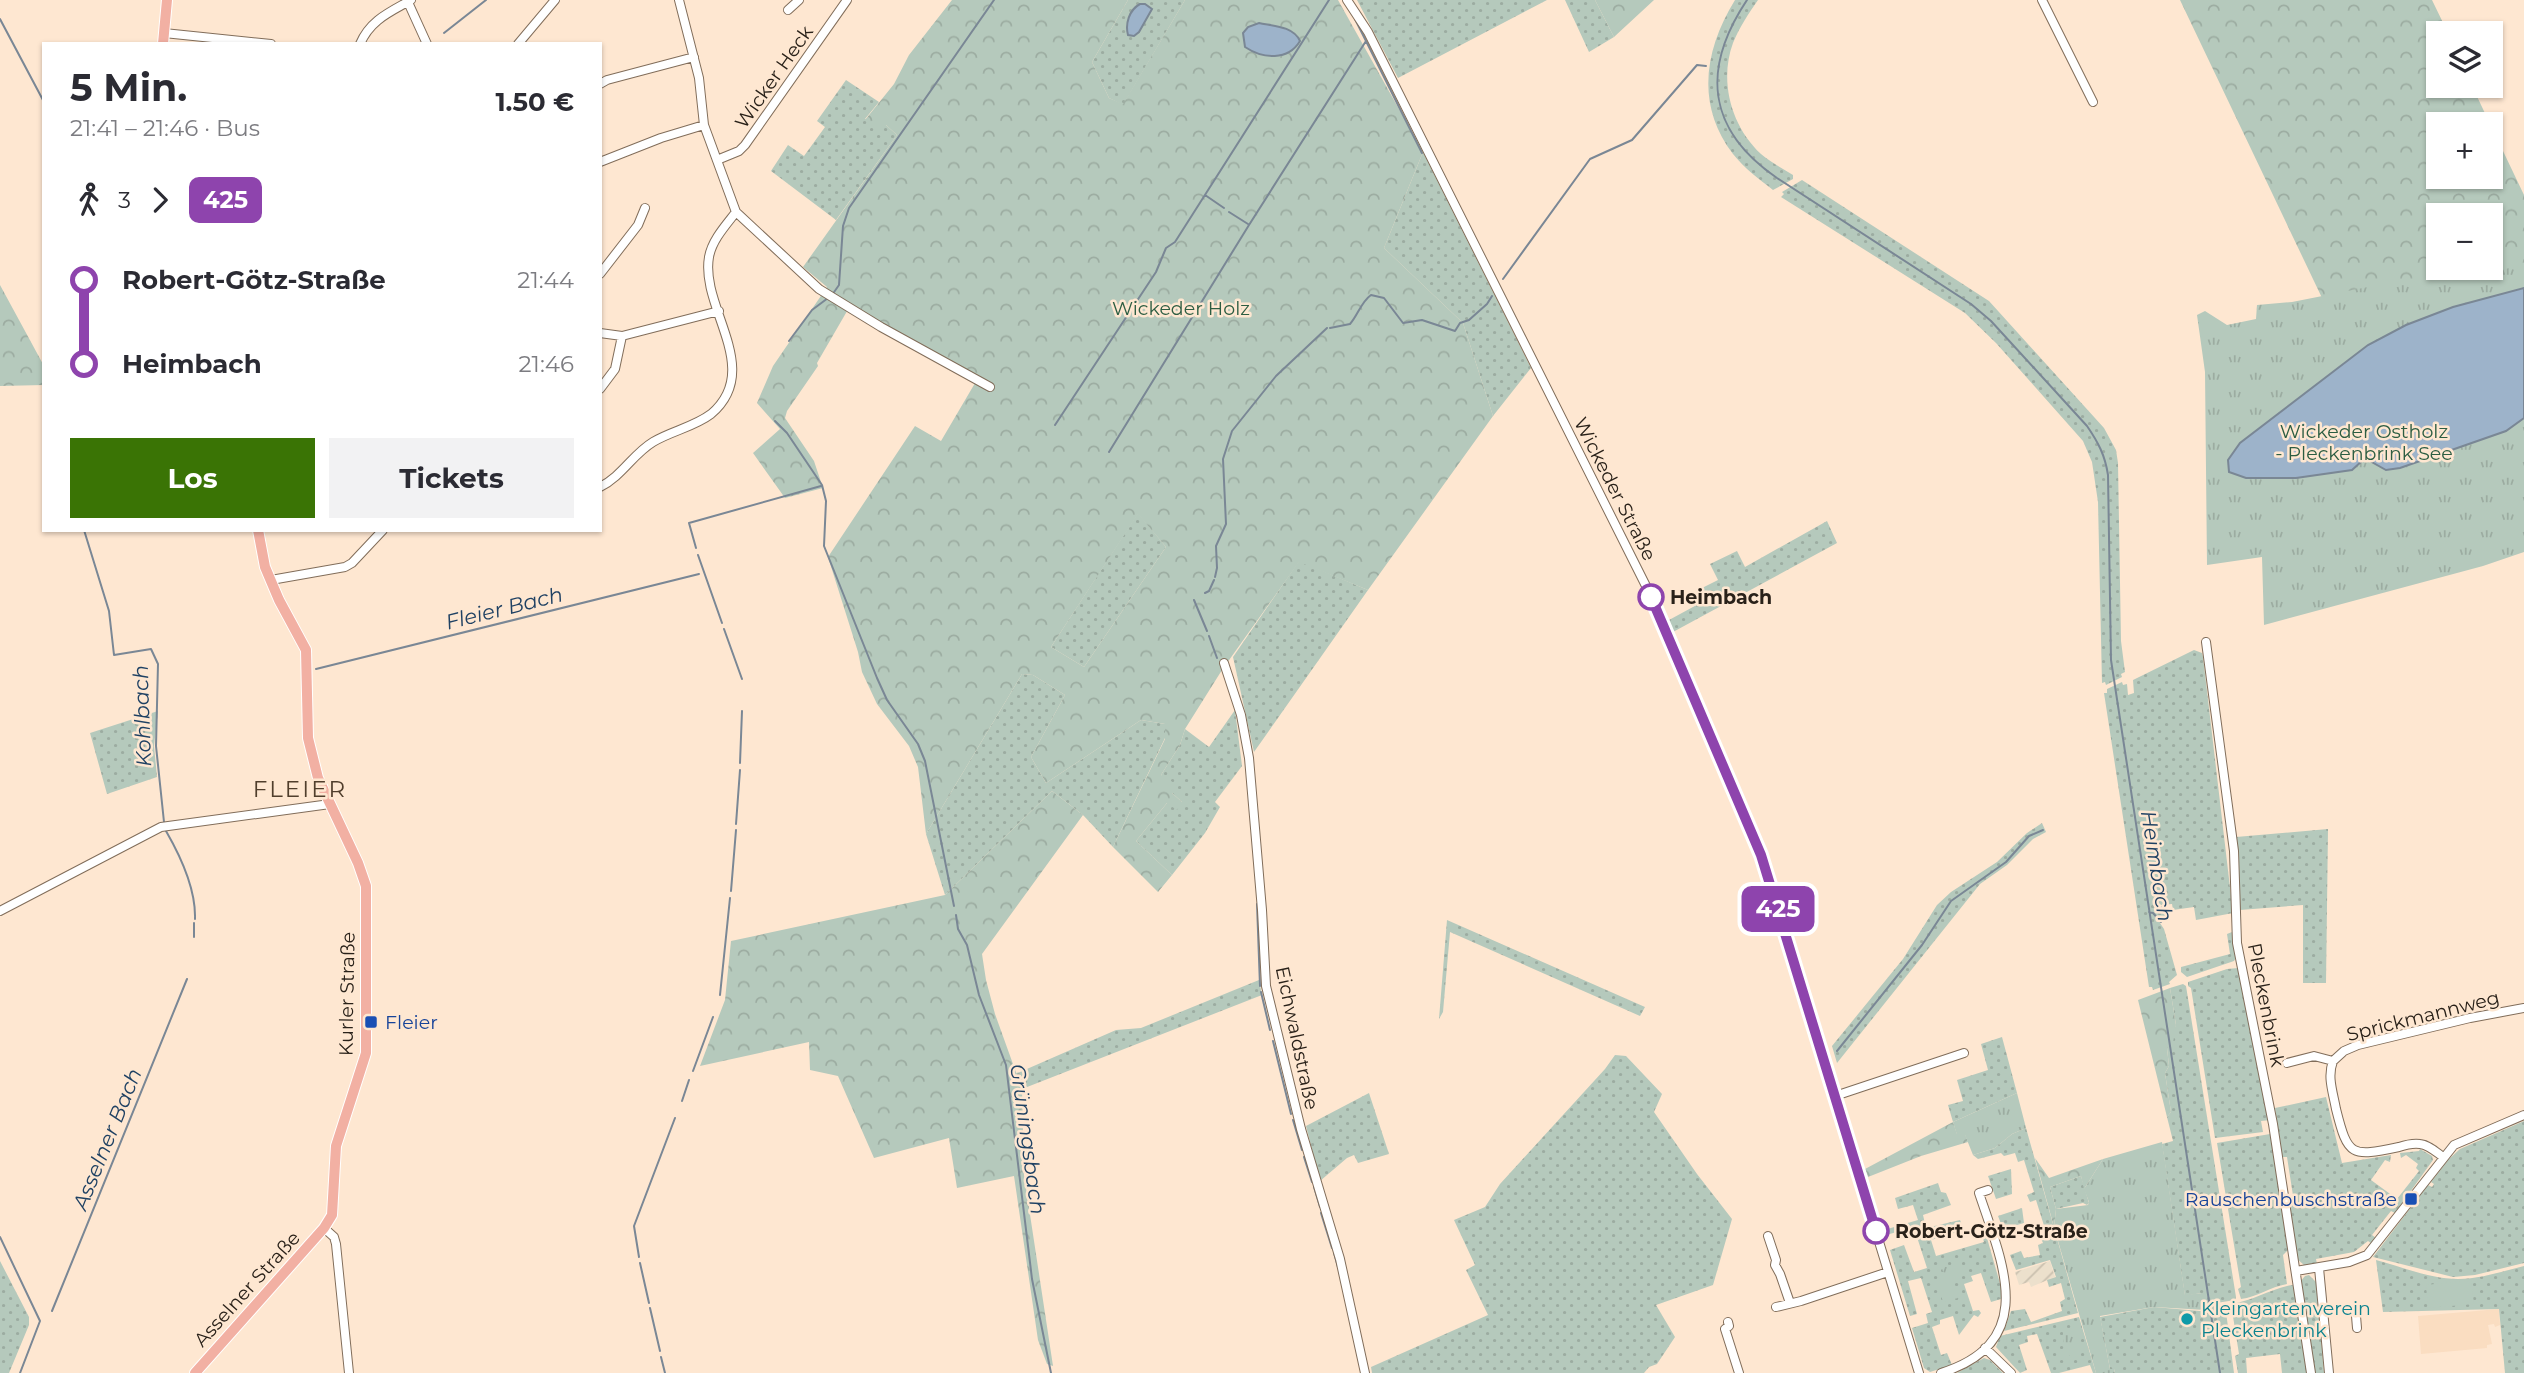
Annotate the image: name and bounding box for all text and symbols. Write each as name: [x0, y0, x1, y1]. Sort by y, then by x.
street label: Wicker Heck: [730, 21, 818, 133]
map controls: [2426, 21, 2503, 280]
button: layers: [2426, 21, 2503, 98]
text: 5 Min.: [70, 64, 187, 111]
text: 1.50 €: [495, 86, 574, 118]
button: +: [2426, 112, 2503, 189]
text: 21:41 – 21:46 · Bus: [70, 114, 260, 142]
icon: walk: [70, 181, 108, 219]
icon: forward: [141, 181, 179, 219]
text: 425: [203, 185, 248, 214]
text: 3: [118, 186, 131, 214]
button: −: [2426, 203, 2503, 280]
text: Robert-Götz-Straße: [122, 264, 386, 296]
text: 21:44: [517, 266, 574, 294]
park label: Wickeder Holz: [1112, 297, 1250, 320]
text: Heimbach: [122, 348, 262, 380]
text: 21:46: [519, 350, 574, 378]
street label: Wickeder Straße: [1569, 414, 1661, 564]
park label: Wickeder Ostholz - Pleckenbrink See: [2275, 420, 2453, 465]
button: Los: [70, 438, 315, 518]
button: Tickets: [329, 438, 574, 518]
water label: Fleier Bach: [443, 581, 565, 635]
marker: Heimbach: [1638, 584, 1664, 610]
place label: Heimbach: [1670, 586, 1772, 609]
water label: Kohlbach: [128, 665, 156, 767]
district label: FLEIER: [253, 775, 347, 803]
water label: Heimbach: [2136, 809, 2178, 923]
line badge: 425: [1738, 886, 1818, 932]
text: 425: [1756, 894, 1800, 923]
street label: Kurler Straße: [334, 932, 360, 1056]
street label: Pleckenbrink: [2243, 941, 2289, 1070]
street label: Eichwaldstraße: [1271, 964, 1323, 1112]
street label: Sprickmannweg: [2344, 986, 2502, 1046]
place label: Fleier: [385, 1011, 438, 1034]
marker: Fleier: [363, 1014, 379, 1030]
water label: Grüningsbach: [1005, 1062, 1051, 1216]
water label: Asselner Bach: [66, 1065, 147, 1215]
place label: Rauschenbuschstraße: [2185, 1188, 2397, 1211]
marker: Rauschenbuschstraße: [2403, 1191, 2419, 1207]
marker: Robert-Götz-Straße: [1863, 1218, 1889, 1244]
place label: Robert-Götz-Straße: [1895, 1220, 2088, 1243]
street label: Asselner Straße: [189, 1227, 305, 1351]
place label: Kleingartenverein Pleckenbrink: [2201, 1297, 2371, 1342]
marker: Kleingartenverein Pleckenbrink: [2179, 1311, 2195, 1327]

